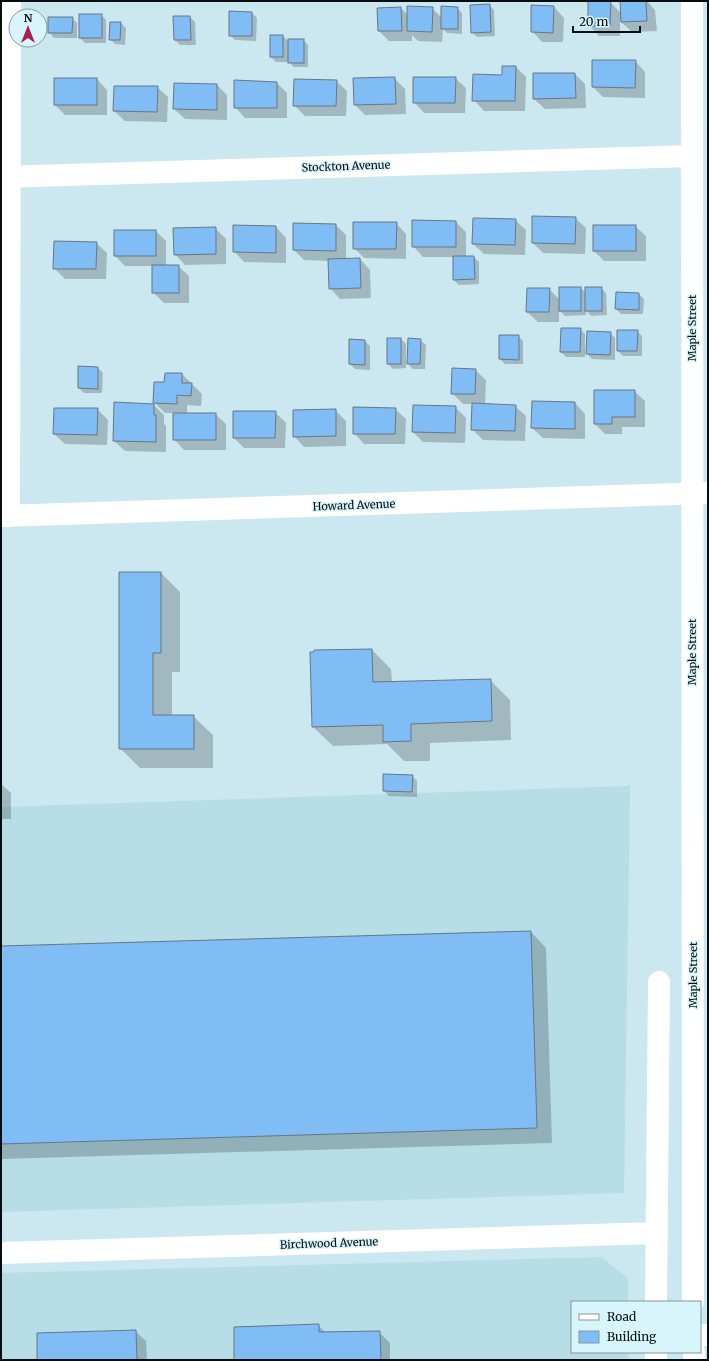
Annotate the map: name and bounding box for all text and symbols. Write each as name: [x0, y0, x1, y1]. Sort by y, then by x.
north arrow: [8, 8, 48, 48]
scale bar: [573, 8, 640, 34]
text: N: [24, 11, 33, 25]
text: 20 m: [579, 14, 608, 29]
street label: Stockton Avenue: [301, 157, 391, 175]
street label: Maple Street: [685, 294, 699, 361]
street label: Howard Avenue: [312, 497, 396, 513]
street label: Maple Street: [685, 618, 699, 685]
street label: Maple Street: [686, 941, 700, 1008]
street label: Birchwood Avenue: [280, 1234, 379, 1252]
legend: [571, 1301, 701, 1353]
text: Road: [607, 1309, 636, 1324]
text: Building: [607, 1329, 657, 1344]

